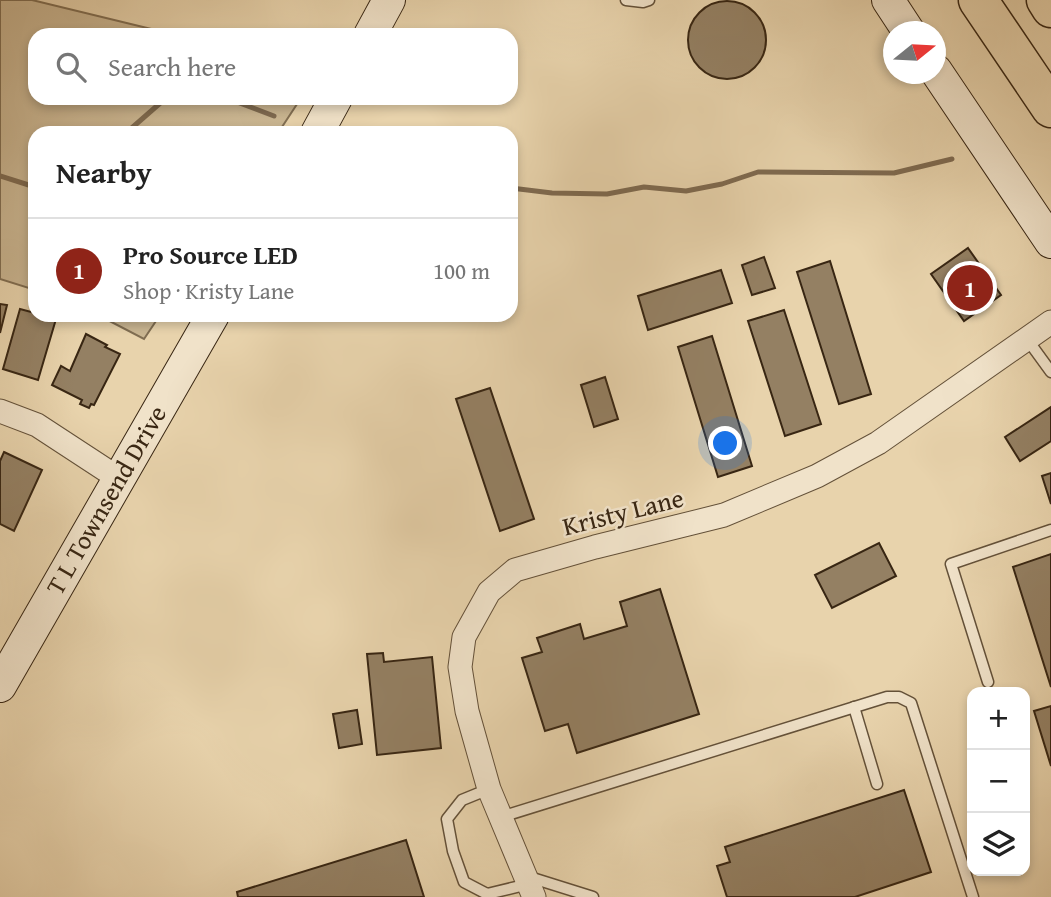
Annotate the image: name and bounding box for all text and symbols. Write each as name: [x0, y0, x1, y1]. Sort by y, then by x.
north arrow: [883, 21, 946, 84]
search box: [28, 28, 518, 105]
text: Search here: [108, 47, 236, 86]
icon: search: [52, 48, 90, 86]
text: Nearby: [56, 150, 152, 194]
text: Pro Source LED: [123, 235, 298, 274]
text: 1: [73, 254, 85, 287]
text: 100 m: [433, 254, 490, 287]
pin: 1: [947, 262, 993, 314]
text: Shop · Kristy Lane: [123, 274, 294, 307]
street label: T L Townsend Drive: [35, 398, 176, 602]
your location: [708, 426, 742, 460]
street label: Kristy Lane: [558, 478, 687, 545]
map controls: [967, 687, 1030, 876]
button: +: [967, 687, 1030, 750]
button: −: [967, 750, 1030, 813]
button: layers: [967, 813, 1030, 876]

